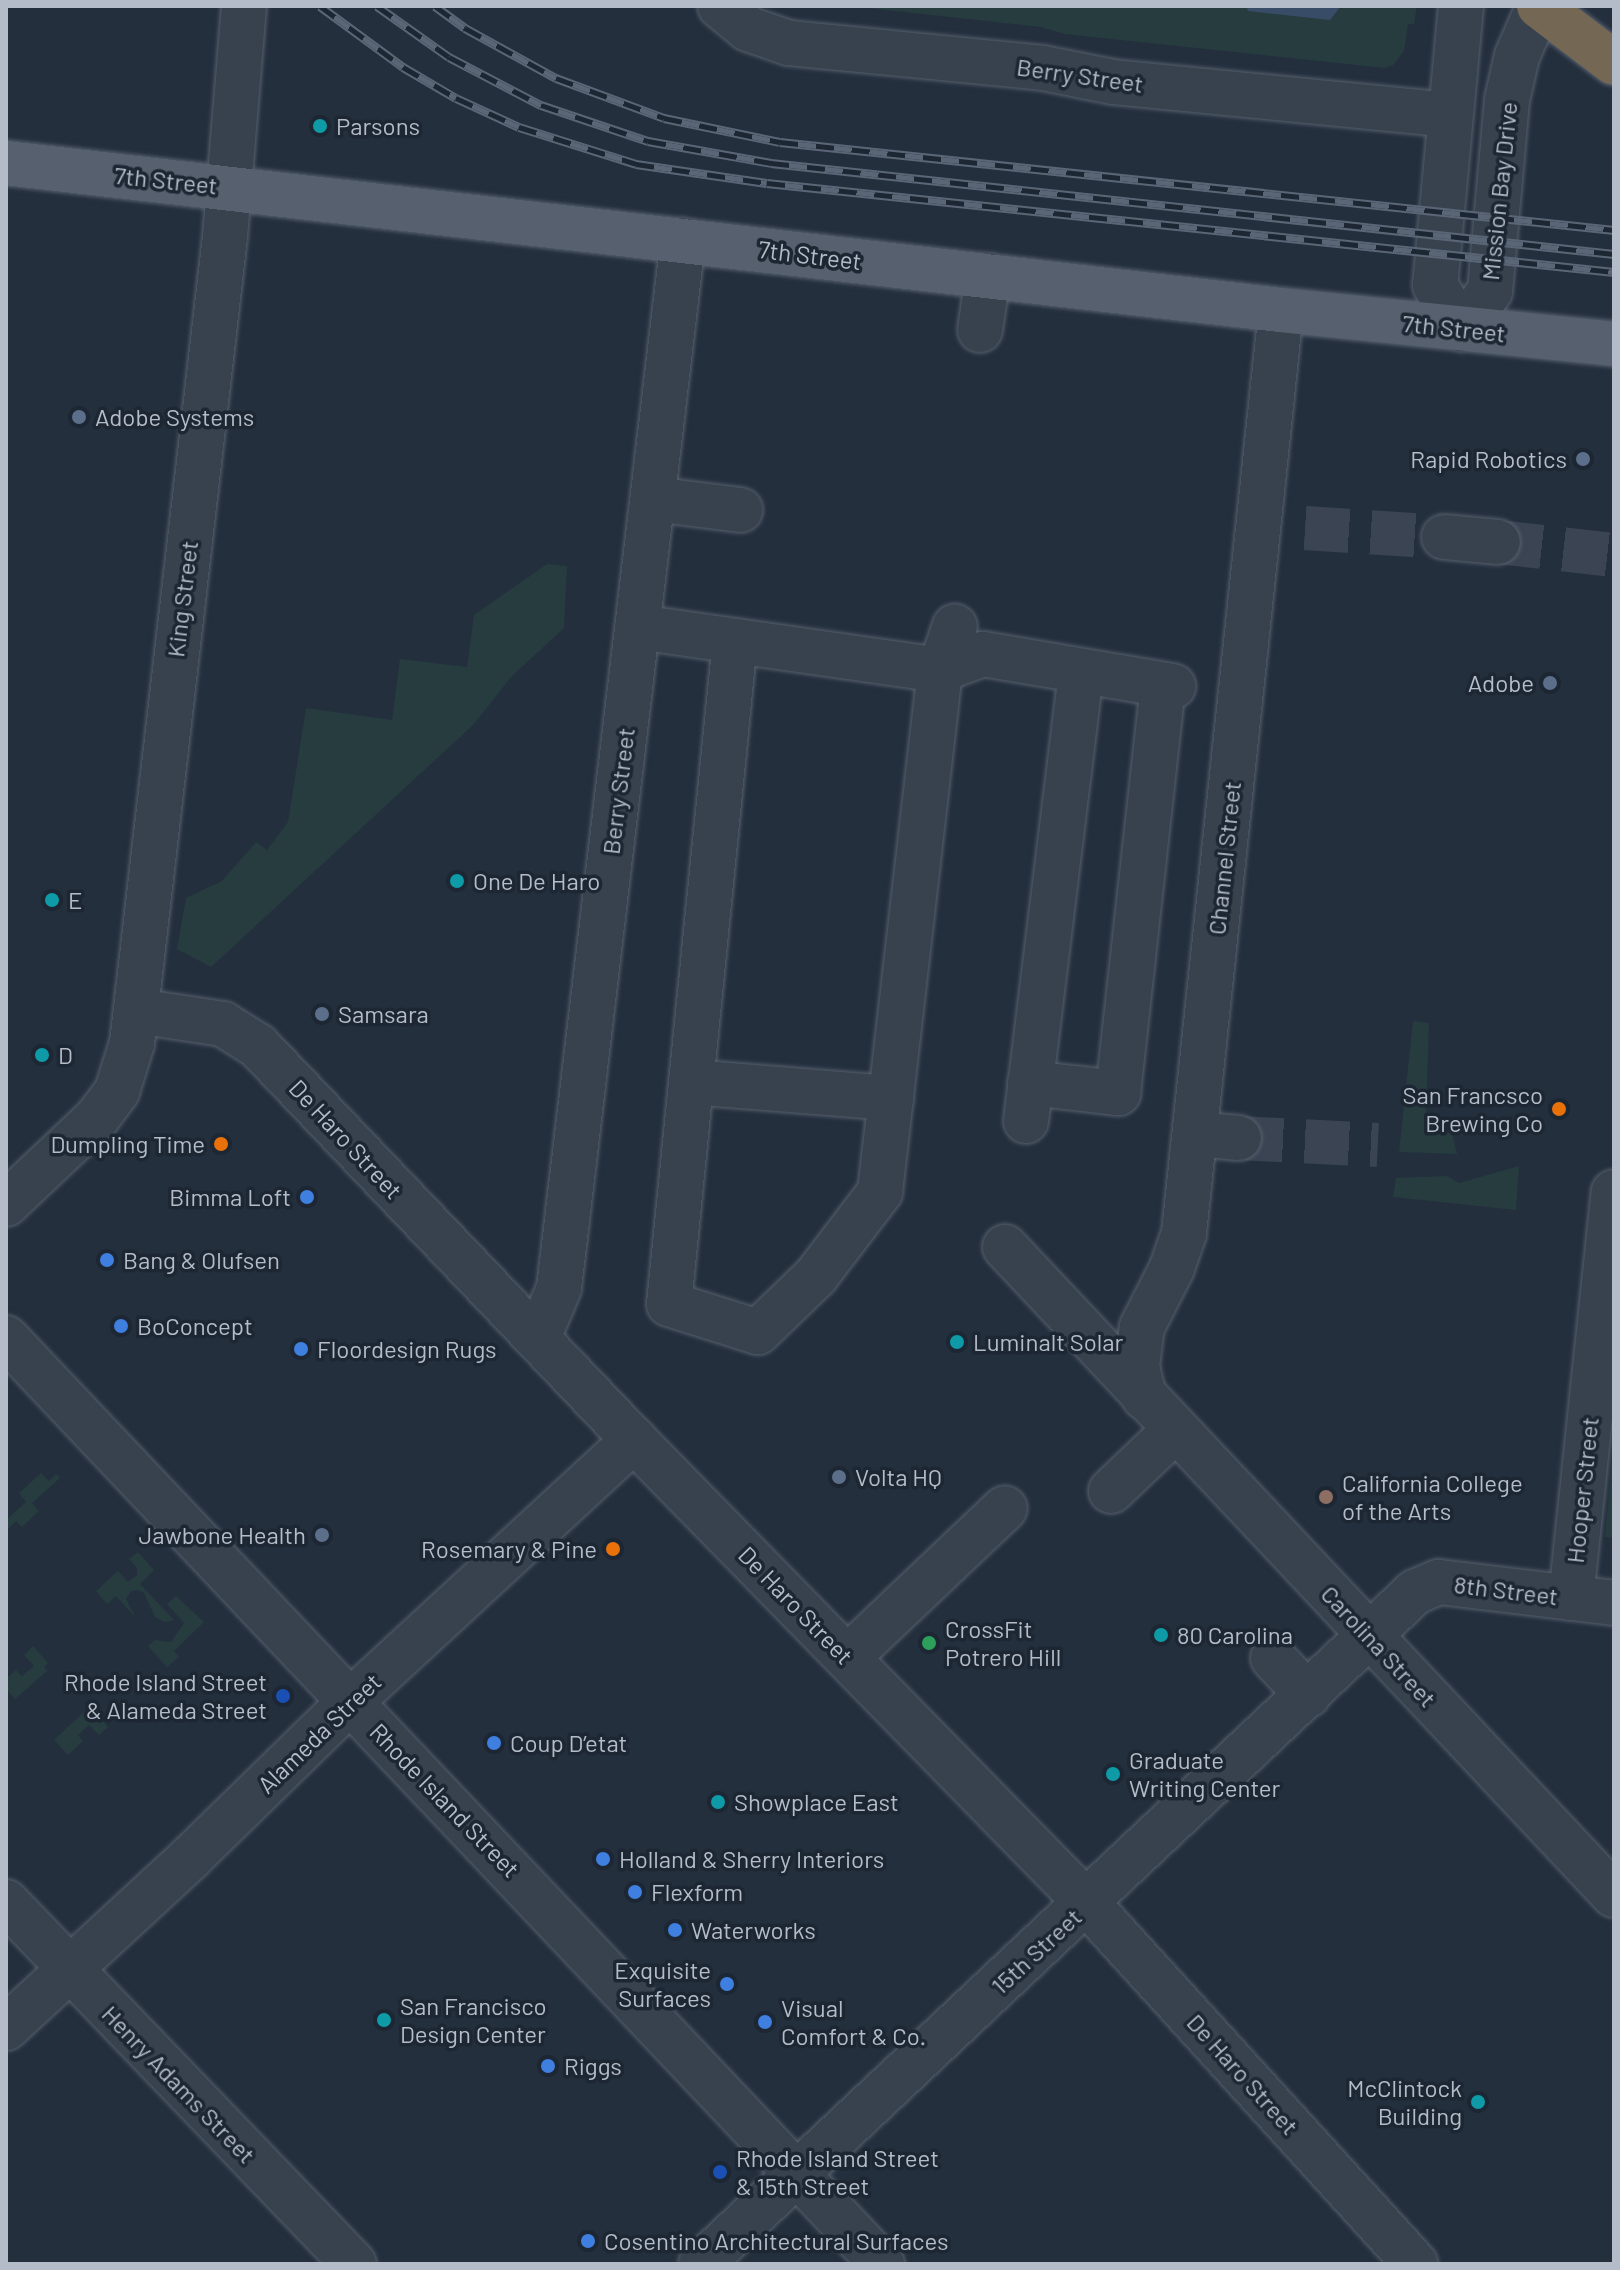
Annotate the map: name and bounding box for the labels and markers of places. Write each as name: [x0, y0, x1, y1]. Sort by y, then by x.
place label: Parsons: [336, 112, 420, 140]
marker: Parsons: [311, 117, 329, 135]
place label: Adobe Systems: [95, 403, 254, 431]
marker: Adobe Systems: [70, 408, 88, 426]
place label: Rapid Robotics: [1410, 445, 1567, 473]
marker: Rapid Robotics: [1574, 450, 1592, 468]
place label: Adobe: [1468, 669, 1534, 697]
marker: Adobe: [1541, 674, 1559, 692]
place label: One De Haro: [473, 867, 600, 895]
marker: One De Haro: [448, 872, 466, 890]
place label: E: [68, 886, 83, 914]
marker: E: [43, 891, 61, 909]
place label: Samsara: [338, 1000, 429, 1028]
marker: Samsara: [313, 1005, 331, 1023]
place label: D: [58, 1041, 73, 1069]
marker: D: [33, 1046, 51, 1064]
place label: San Francsco Brewing Co: [1402, 1081, 1543, 1137]
marker: San Francsco Brewing Co: [1550, 1100, 1568, 1118]
place label: Dumpling Time: [50, 1130, 205, 1158]
marker: Dumpling Time: [212, 1135, 230, 1153]
place label: Bimma Loft: [169, 1183, 291, 1211]
marker: Bimma Loft: [298, 1188, 316, 1206]
place label: Bang & Olufsen: [123, 1246, 280, 1274]
marker: Bang & Olufsen: [98, 1251, 116, 1269]
place label: BoConcept: [137, 1312, 253, 1340]
marker: BoConcept: [112, 1317, 130, 1335]
place label: Luminalt Solar: [973, 1328, 1123, 1356]
marker: Luminalt Solar: [948, 1333, 966, 1351]
place label: Floordesign Rugs: [317, 1335, 497, 1363]
marker: Floordesign Rugs: [292, 1340, 310, 1358]
place label: Volta HQ: [855, 1463, 942, 1491]
marker: Volta HQ: [830, 1468, 848, 1486]
place label: California College of the Arts: [1342, 1469, 1523, 1525]
marker: California College of the Arts: [1317, 1488, 1335, 1506]
place label: Jawbone Health: [139, 1521, 306, 1549]
marker: Jawbone Health: [313, 1526, 331, 1544]
place label: Rosemary & Pine: [421, 1535, 597, 1563]
marker: Rosemary & Pine: [604, 1540, 622, 1558]
place label: CrossFit Potrero Hill: [945, 1615, 1061, 1671]
place label: 80 Carolina: [1177, 1621, 1293, 1649]
marker: 80 Carolina: [1152, 1626, 1170, 1644]
marker: CrossFit Potrero Hill: [920, 1634, 938, 1652]
place label: Rhode Island Street & Alameda Street: [64, 1668, 267, 1724]
marker: Rhode Island Street & Alameda Street: [274, 1687, 292, 1705]
place label: Coup D’etat: [510, 1729, 627, 1757]
marker: Coup D’etat: [485, 1734, 503, 1752]
place label: Graduate Writing Center: [1129, 1746, 1280, 1802]
marker: Graduate Writing Center: [1104, 1765, 1122, 1783]
place label: Showplace East: [734, 1788, 899, 1816]
marker: Showplace East: [709, 1793, 727, 1811]
place label: Holland & Sherry Interiors: [619, 1845, 884, 1873]
marker: Holland & Sherry Interiors: [594, 1850, 612, 1868]
place label: Flexform: [651, 1878, 743, 1906]
marker: Flexform: [626, 1883, 644, 1901]
place label: Waterworks: [691, 1916, 816, 1944]
marker: Waterworks: [666, 1921, 684, 1939]
place label: Exquisite Surfaces: [614, 1956, 711, 2012]
marker: Exquisite Surfaces: [718, 1975, 736, 1993]
place label: San Francisco Design Center: [400, 1992, 547, 2048]
place label: Visual Comfort & Co.: [781, 1994, 926, 2050]
marker: San Francisco Design Center: [375, 2011, 393, 2029]
marker: Visual Comfort & Co.: [756, 2013, 774, 2031]
place label: Riggs: [564, 2052, 622, 2080]
marker: Riggs: [539, 2057, 557, 2075]
place label: McClintock Building: [1347, 2074, 1462, 2130]
marker: McClintock Building: [1469, 2093, 1487, 2111]
place label: Rhode Island Street & 15th Street: [736, 2144, 939, 2200]
marker: Rhode Island Street & 15th Street: [711, 2163, 729, 2181]
place label: Cosentino Architectural Surfaces: [604, 2227, 948, 2255]
marker: Cosentino Architectural Surfaces: [579, 2232, 597, 2250]

